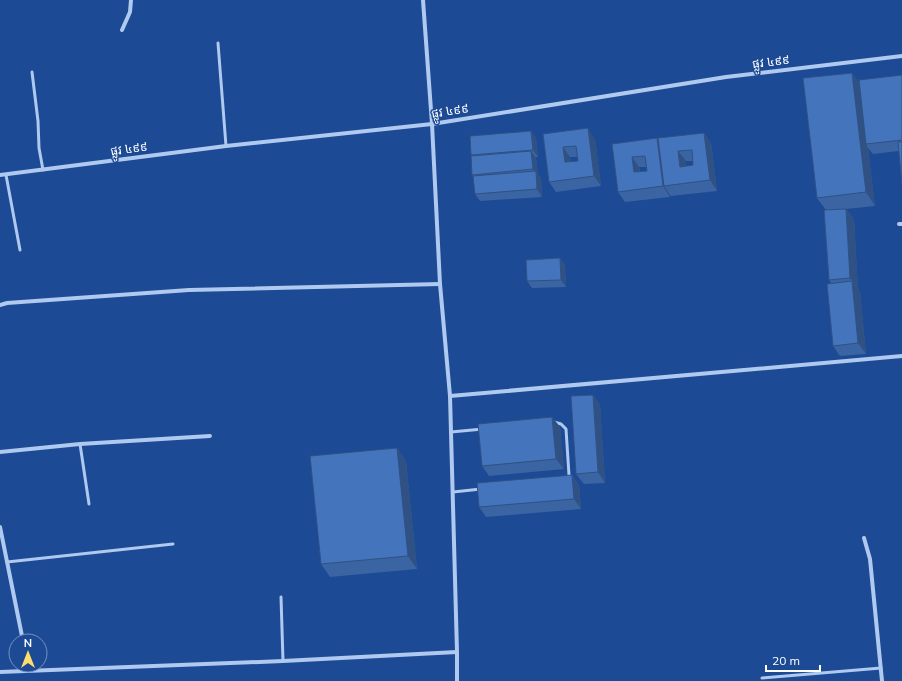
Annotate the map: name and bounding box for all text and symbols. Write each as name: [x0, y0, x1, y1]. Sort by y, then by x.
street label: ផ្លូវ ៤៩៩: [751, 52, 791, 75]
street label: ផ្លូវ ៤៩៩: [430, 100, 470, 124]
street label: ផ្លូវ ៤៩៩: [109, 138, 149, 162]
north arrow: [8, 633, 48, 673]
text: N: [24, 636, 32, 650]
scale bar: [766, 647, 820, 673]
text: 20 m: [772, 653, 800, 668]

